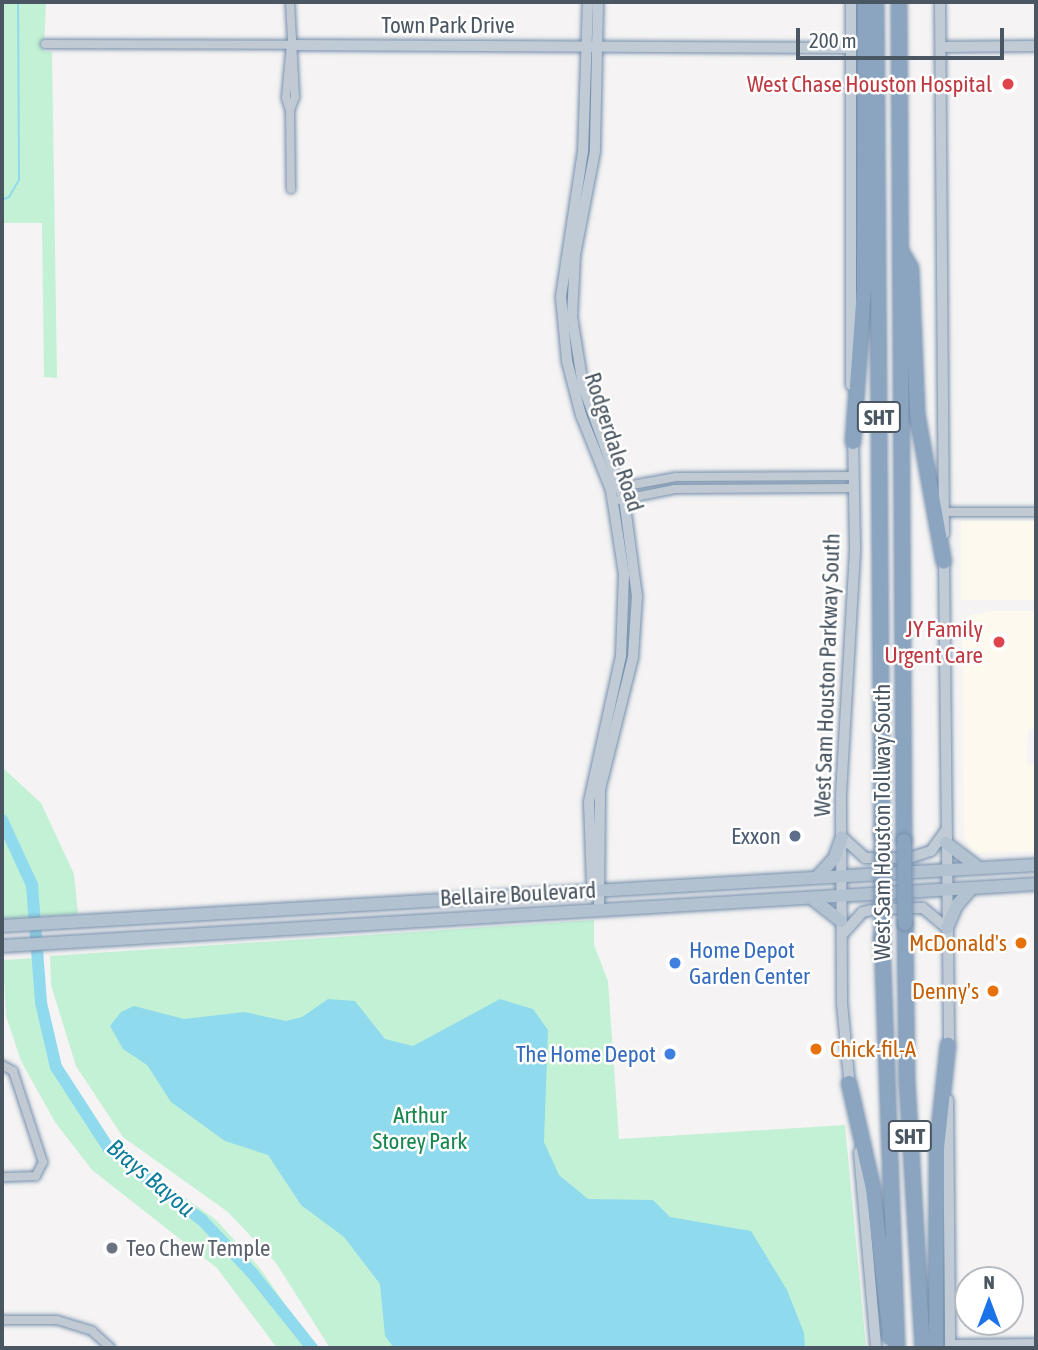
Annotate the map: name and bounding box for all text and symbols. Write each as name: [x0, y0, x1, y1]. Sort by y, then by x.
street label: Town Park Drive: [381, 11, 515, 39]
scale bar: [800, 14, 1008, 58]
text: 200 m: [809, 28, 857, 52]
place label: West Chase Houston Hospital: [747, 70, 992, 98]
marker: West Chase Houston Hospital: [998, 74, 1018, 94]
street label: Rodgerdale Road: [578, 369, 650, 515]
road number: SHT: [856, 400, 902, 434]
street label: West Sam Houston Parkway South: [808, 533, 846, 817]
place label: JY Family Urgent Care: [884, 615, 983, 669]
marker: JY Family Urgent Care: [989, 632, 1009, 652]
street label: West Sam Houston Tollway South: [868, 684, 896, 960]
place label: Exxon: [731, 822, 781, 850]
marker: Exxon: [787, 828, 803, 844]
street label: Bellaire Boulevard: [439, 876, 597, 912]
place label: McDonald's: [909, 929, 1007, 957]
marker: McDonald's: [1013, 935, 1029, 951]
place label: Home Depot Garden Center: [689, 936, 810, 990]
marker: Home Depot Garden Center: [667, 955, 683, 971]
place label: Denny's: [912, 977, 979, 1005]
marker: Denny's: [985, 983, 1001, 999]
place label: Chick-fil-A: [830, 1035, 916, 1063]
place label: The Home Depot: [516, 1040, 656, 1068]
marker: Chick-fil-A: [808, 1041, 824, 1057]
marker: The Home Depot: [662, 1046, 678, 1062]
park label: Arthur Storey Park: [373, 1101, 467, 1155]
road number: SHT: [887, 1118, 933, 1154]
water label: Brays Bayou: [101, 1133, 201, 1223]
place label: Teo Chew Temple: [126, 1234, 271, 1262]
marker: Teo Chew Temple: [104, 1240, 120, 1256]
north arrow: [954, 1266, 1024, 1336]
text: N: [983, 1271, 995, 1293]

